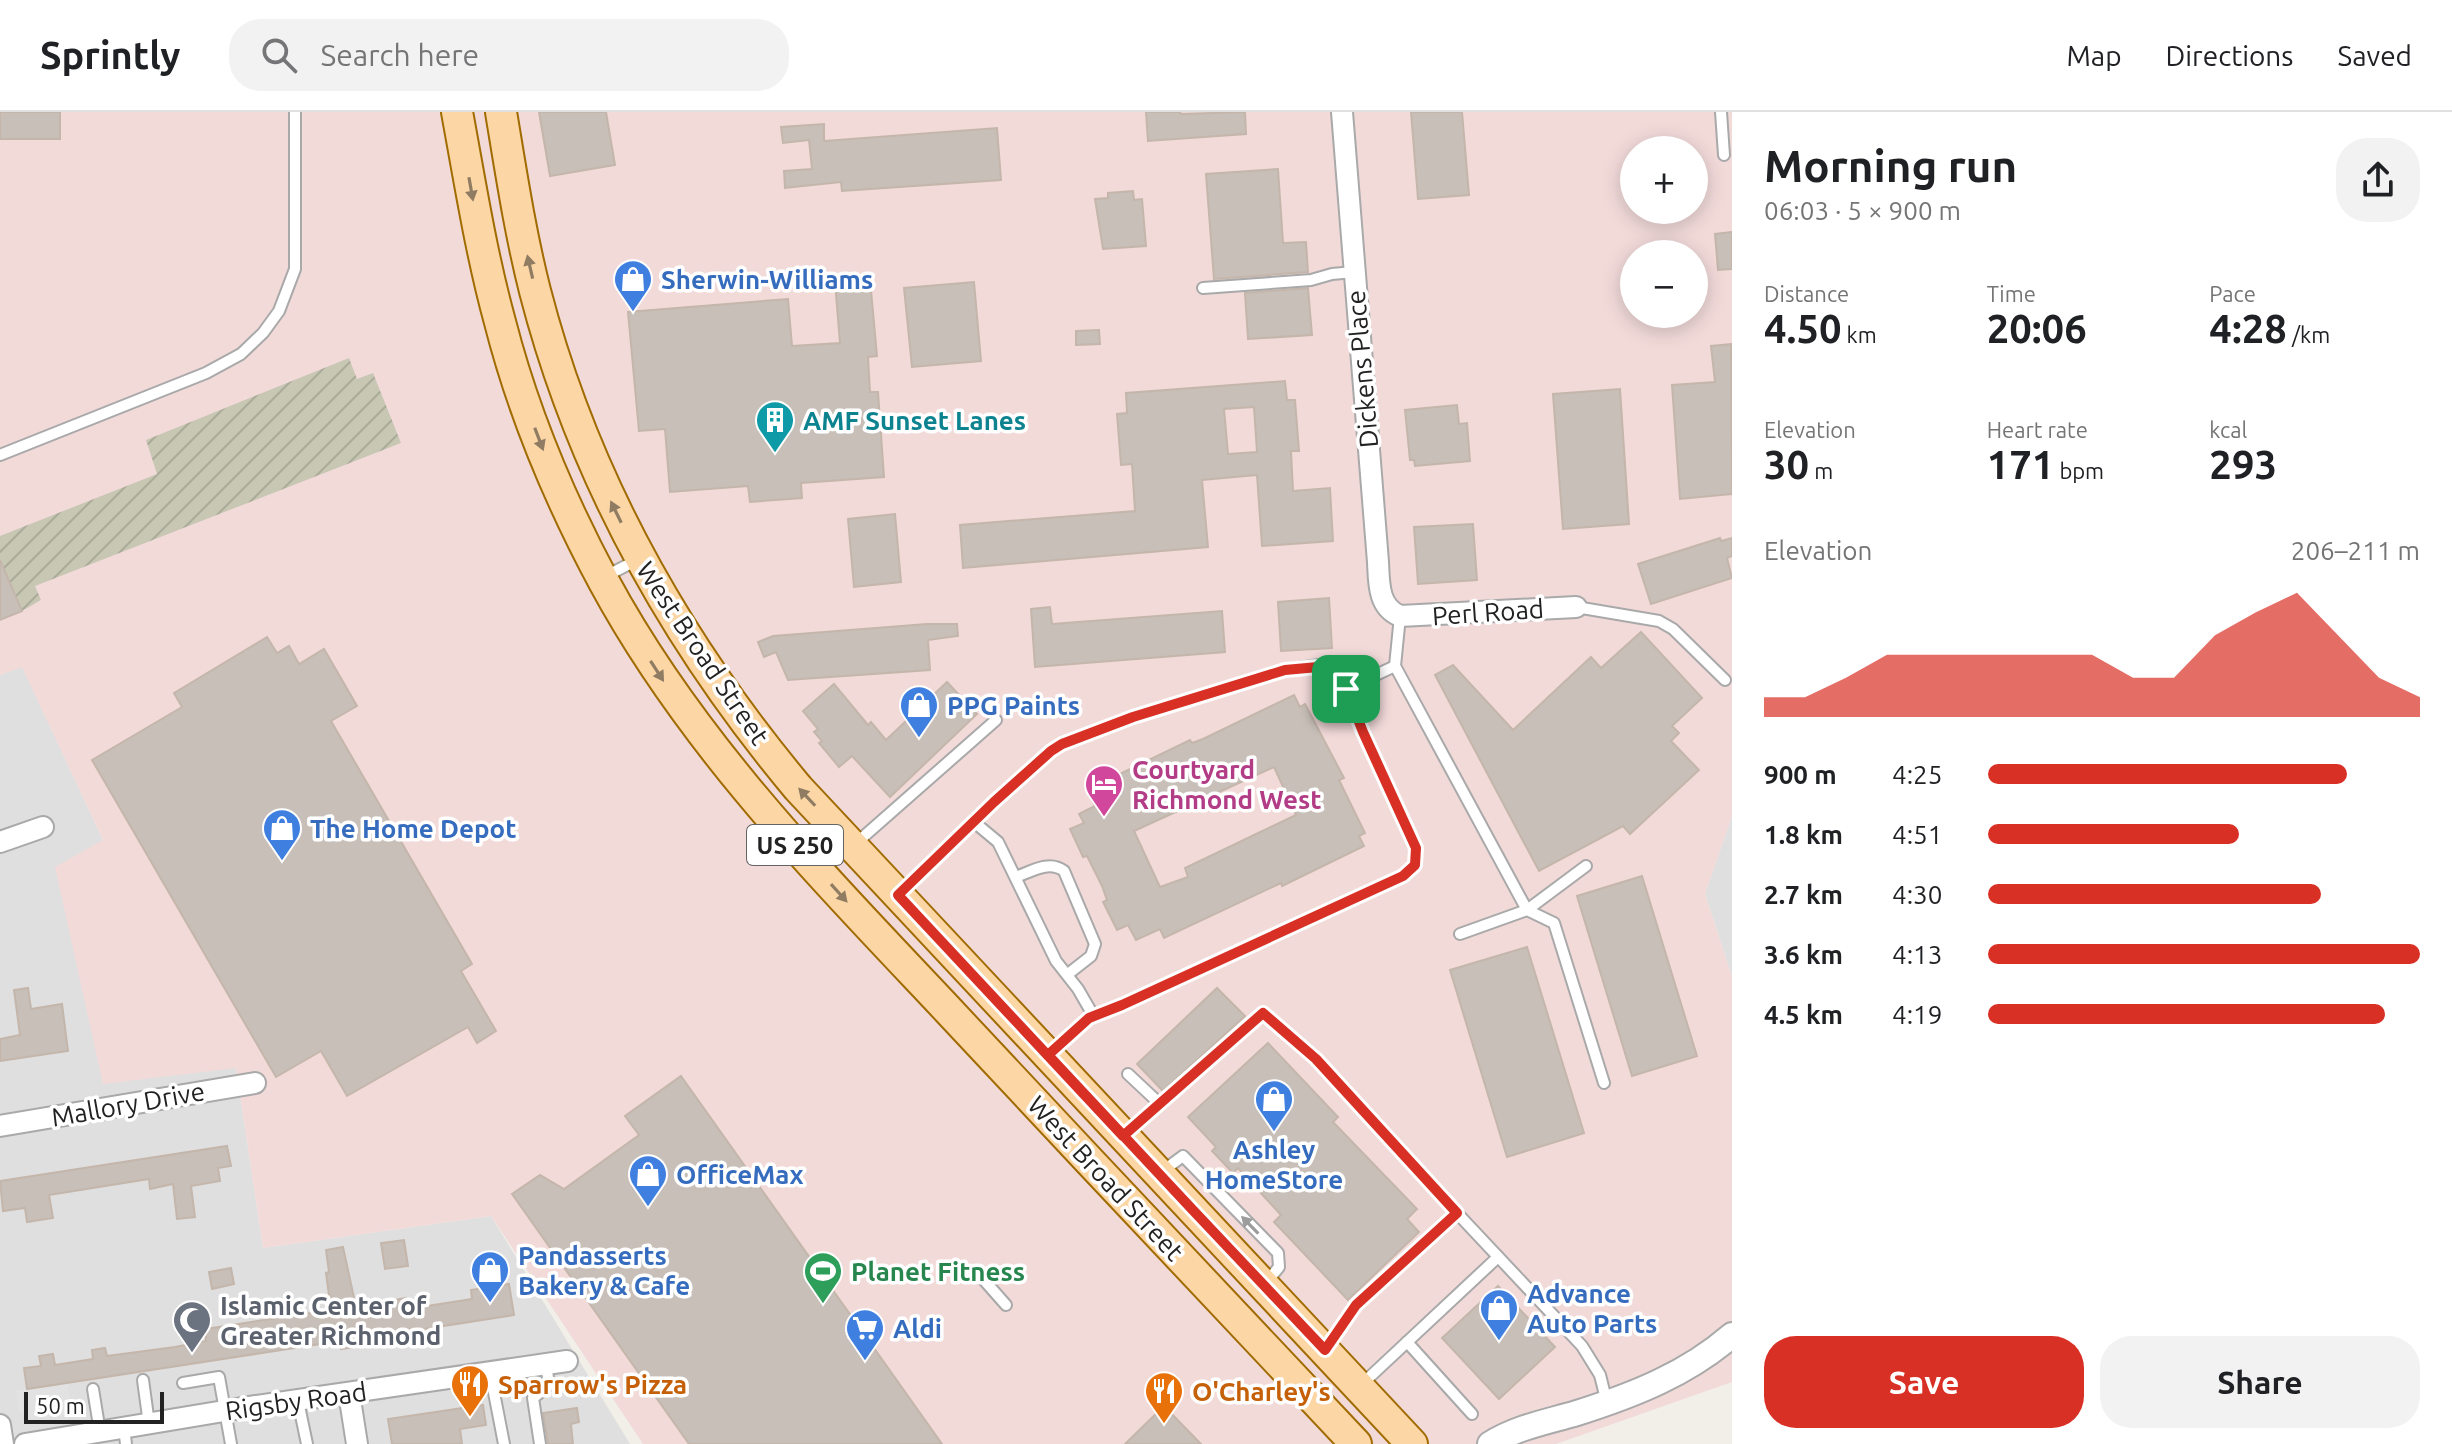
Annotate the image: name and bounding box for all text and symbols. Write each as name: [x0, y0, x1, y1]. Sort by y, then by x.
search box: [229, 19, 789, 91]
icon: search: [257, 33, 301, 77]
text: Sprintly: [40, 34, 181, 76]
text: Search here: [321, 38, 479, 72]
text: Map: [2066, 40, 2122, 71]
text: Directions: [2166, 40, 2293, 71]
text: Saved: [2337, 40, 2412, 71]
map controls: [1620, 136, 1708, 328]
button: +: [1620, 136, 1708, 224]
button: share: [2336, 138, 2420, 222]
text: Morning run: [1764, 141, 2017, 190]
one-way arrow: [466, 177, 478, 202]
text: 06:03 · 5 × 900 m: [1764, 196, 1961, 225]
button: −: [1620, 240, 1708, 328]
one-way arrow: [523, 255, 536, 280]
shop icon: Sherwin-Williams: [612, 258, 654, 313]
place label: Sherwin-Williams: [661, 265, 873, 294]
text: Distance: [1764, 281, 1849, 306]
text: Time: [1987, 281, 2036, 306]
text: Pace: [2209, 281, 2256, 306]
street label: Dickens Place: [1341, 289, 1383, 449]
text: 4.50: [1764, 306, 1842, 351]
text: 20:06: [1987, 306, 2087, 351]
text: 4:28: [2209, 306, 2287, 351]
text: km: [1842, 322, 1877, 347]
text: /km: [2287, 322, 2330, 347]
building icon: AMF Sunset Lanes: [754, 399, 796, 454]
place label: AMF Sunset Lanes: [803, 406, 1026, 435]
text: Elevation: [1764, 417, 1856, 442]
text: Heart rate: [1987, 417, 2088, 442]
text: kcal: [2209, 417, 2247, 442]
one-way arrow: [533, 427, 546, 451]
text: 30: [1764, 442, 1809, 487]
text: 171: [1987, 442, 2054, 487]
text: 293: [2209, 442, 2277, 487]
text: m: [1809, 458, 1833, 483]
text: bpm: [2054, 458, 2104, 483]
one-way arrow: [609, 500, 623, 524]
text: Elevation: [1764, 536, 1872, 565]
text: 206–211 m: [2291, 536, 2420, 565]
street label: West Broad Street: [631, 556, 775, 750]
street label: Perl Road: [1431, 594, 1545, 630]
pin: [1312, 655, 1380, 723]
one-way arrow: [649, 660, 664, 681]
icon: arrive: [1324, 667, 1368, 711]
shop icon: PPG Paints: [898, 684, 940, 739]
place label: PPG Paints: [947, 691, 1080, 720]
place label: Courtyard Richmond West: [1132, 755, 1321, 814]
text: 900 m: [1764, 760, 1837, 789]
text: 4:25: [1892, 760, 1942, 789]
hotel icon: Courtyard Richmond West: [1083, 763, 1125, 818]
one-way arrow: [798, 788, 816, 807]
shop icon: The Home Depot: [261, 807, 303, 862]
place label: The Home Depot: [310, 814, 516, 843]
text: 1.8 km: [1764, 820, 1843, 849]
text: 4:51: [1892, 820, 1942, 849]
road number: US 250: [747, 825, 843, 865]
text: 2.7 km: [1764, 880, 1843, 909]
text: 4:30: [1892, 880, 1942, 909]
one-way arrow: [830, 883, 848, 902]
text: 3.6 km: [1764, 940, 1843, 969]
text: 4:13: [1892, 940, 1942, 969]
text: 4.5 km: [1764, 1000, 1843, 1029]
text: 4:19: [1892, 1000, 1942, 1029]
street label: Mallory Drive: [49, 1076, 207, 1132]
shop icon: Ashley HomeStore: [1253, 1078, 1295, 1133]
street label: West Broad Street: [1022, 1090, 1190, 1266]
place label: Ashley HomeStore: [1205, 1135, 1343, 1194]
shop icon: OfficeMax: [627, 1153, 669, 1208]
place label: OfficeMax: [676, 1160, 804, 1189]
one-way arrow: [1241, 1216, 1260, 1235]
place label: Pandasserts Bakery & Cafe: [518, 1241, 690, 1300]
shop icon: Pandasserts Bakery & Cafe: [469, 1249, 511, 1304]
sports icon: Planet Fitness: [802, 1250, 844, 1305]
place label: Planet Fitness: [851, 1257, 1025, 1286]
place label: Advance Auto Parts: [1527, 1279, 1657, 1338]
shop icon: Advance Auto Parts: [1478, 1287, 1520, 1342]
place label: Islamic Center of Greater Richmond: [220, 1291, 441, 1350]
mosque icon: Islamic Center of Greater Richmond: [171, 1299, 213, 1354]
supermarket icon: Aldi: [844, 1307, 886, 1362]
place label: Aldi: [893, 1314, 942, 1343]
button: Save: [1764, 1336, 2084, 1428]
button: Share: [2100, 1336, 2420, 1428]
restaurant icon: Sparrow's Pizza: [449, 1363, 491, 1418]
place label: Sparrow's Pizza: [498, 1370, 687, 1399]
restaurant icon: O'Charley's: [1143, 1370, 1185, 1425]
street label: Rigsby Road: [223, 1377, 369, 1425]
place label: O'Charley's: [1192, 1377, 1331, 1406]
scale bar: [24, 1388, 164, 1424]
text: 50 m: [36, 1393, 85, 1418]

